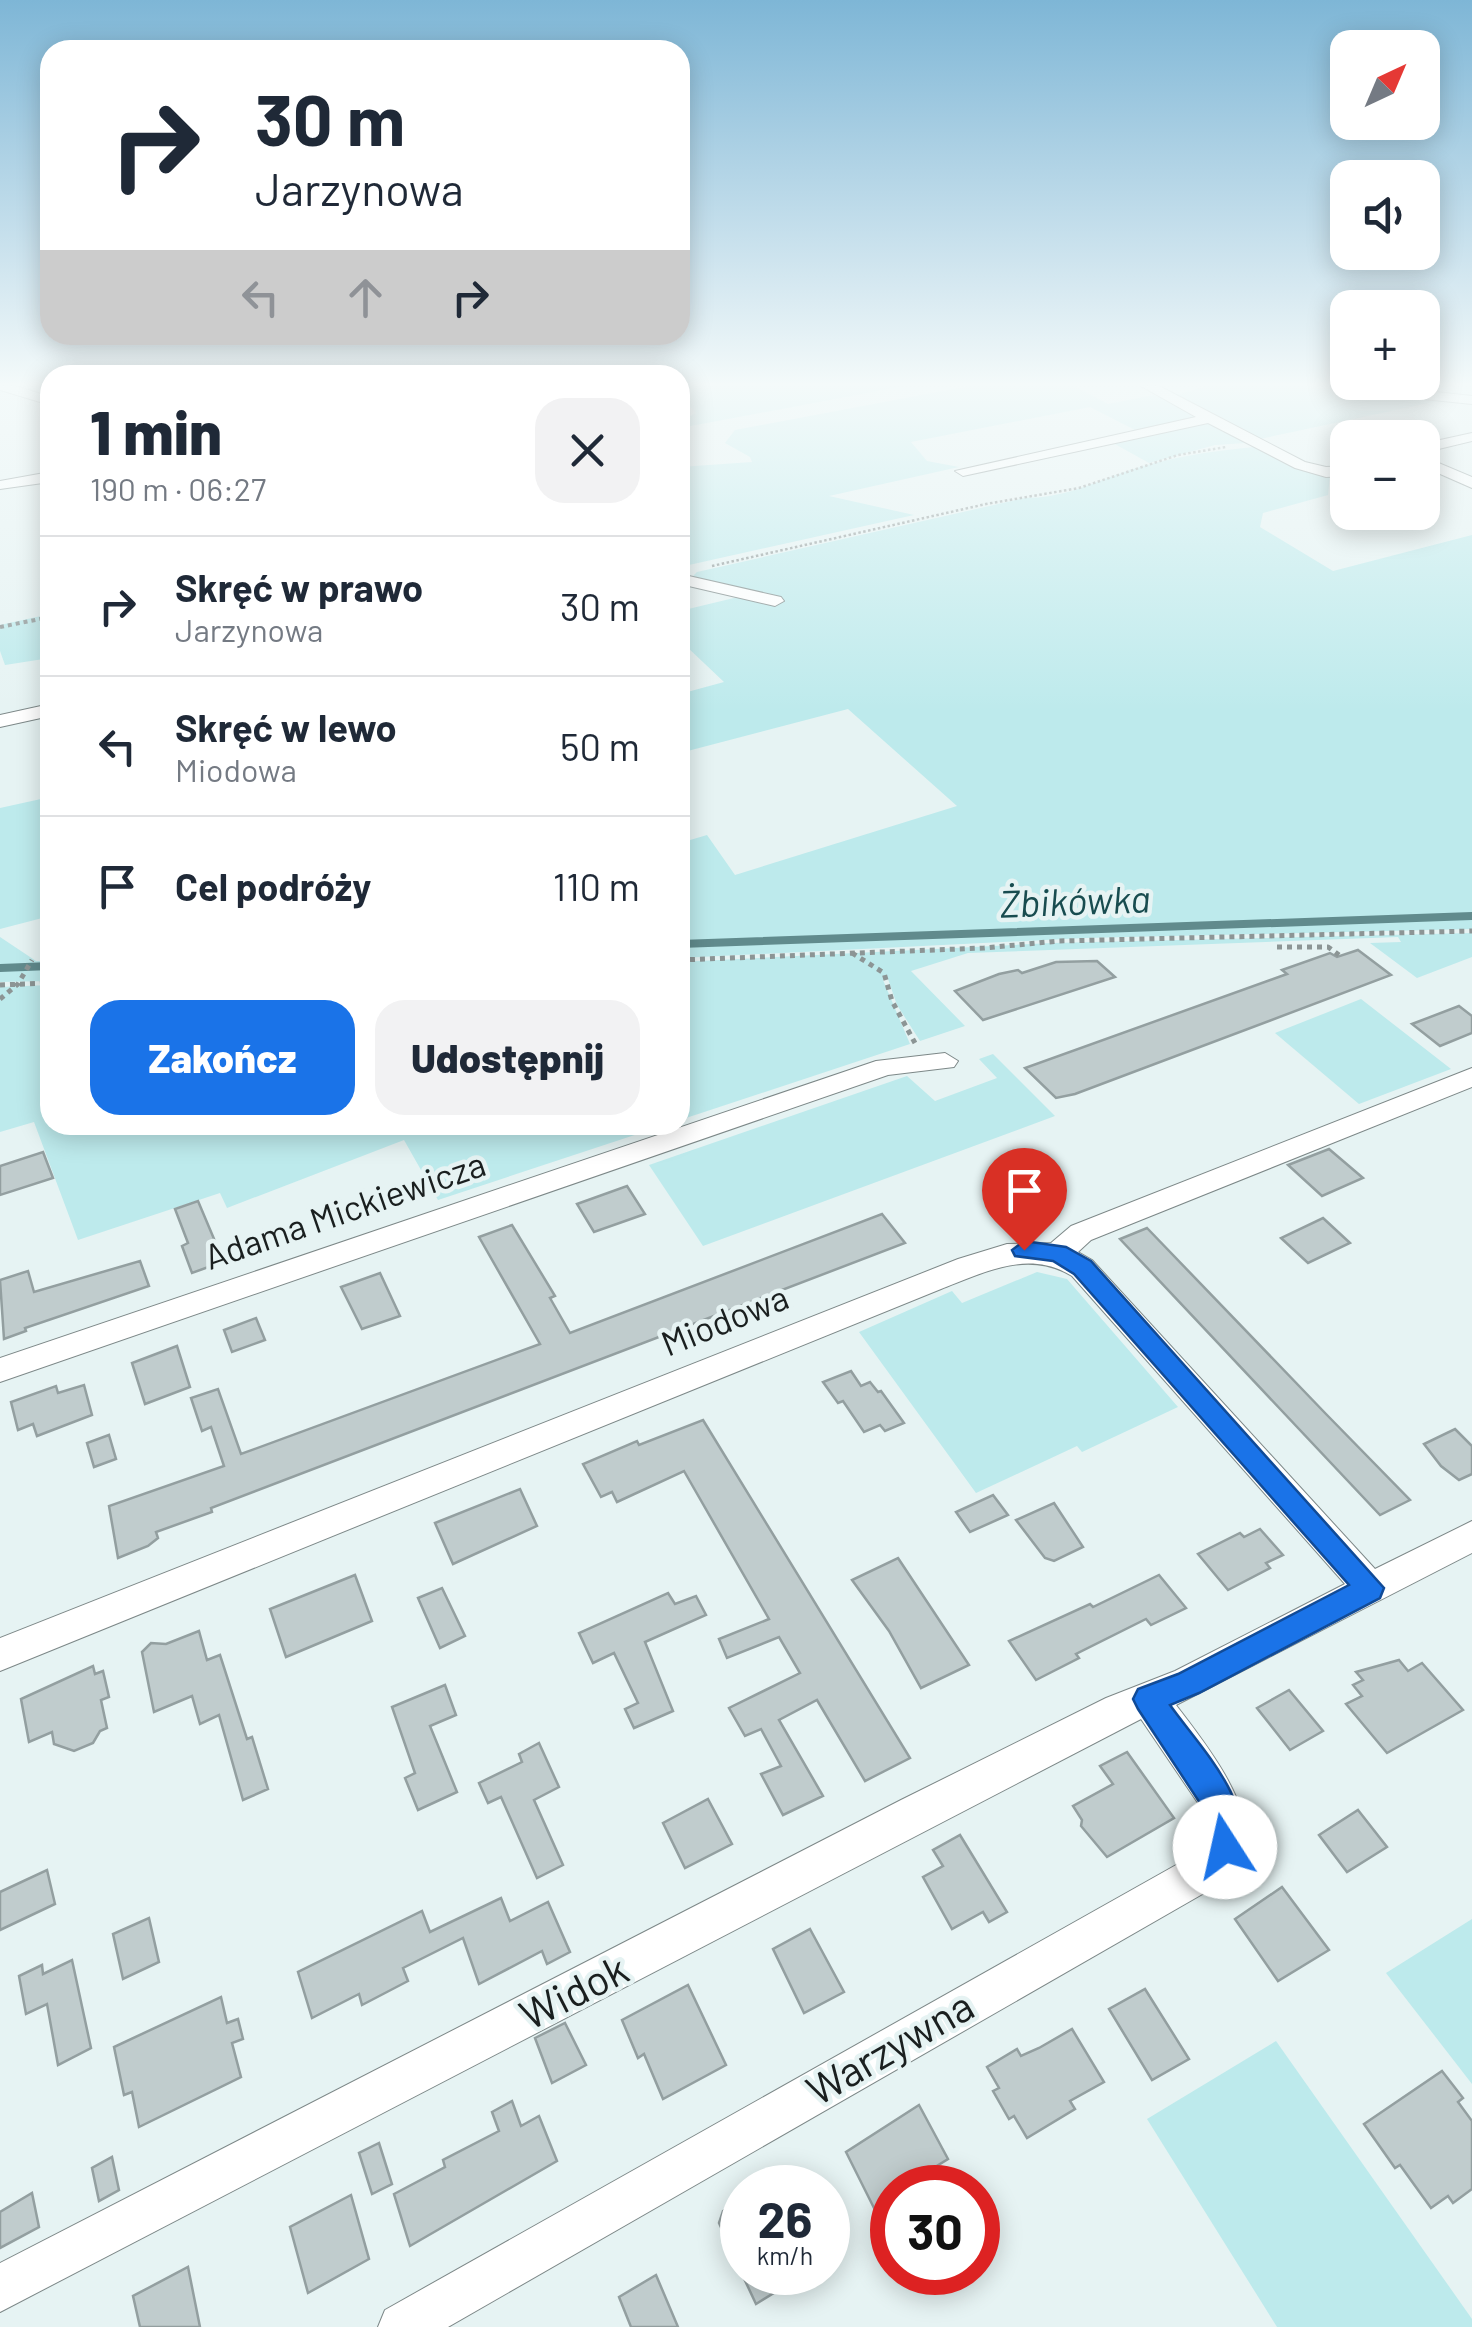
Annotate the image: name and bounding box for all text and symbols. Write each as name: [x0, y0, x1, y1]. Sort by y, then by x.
north arrow: [1330, 30, 1440, 140]
map controls: [1330, 30, 1440, 530]
text: 30 m: [255, 76, 405, 160]
icon: right: [90, 80, 220, 210]
button: sound: [1330, 160, 1440, 270]
text: Jarzynowa: [255, 161, 464, 215]
icon: left: [233, 270, 288, 325]
icon: ahead: [338, 270, 393, 325]
icon: right: [443, 270, 498, 325]
button: +: [1330, 290, 1440, 400]
text: 1 min: [90, 395, 222, 467]
button: close: [535, 398, 640, 503]
button: −: [1330, 420, 1440, 530]
text: 190 m · 06:27: [90, 469, 266, 507]
text: Skręć w prawo: [175, 564, 423, 610]
icon: right: [90, 579, 145, 634]
text: 30 m: [560, 583, 640, 629]
text: Jarzynowa: [175, 610, 323, 648]
text: Skręć w lewo: [175, 704, 397, 750]
icon: left: [90, 719, 145, 774]
text: 50 m: [560, 723, 640, 769]
text: Miodowa: [175, 750, 297, 788]
icon: arrive: [90, 859, 145, 914]
text: Cel podróży: [175, 863, 371, 909]
text: 110 m: [553, 863, 640, 909]
water label: Żbikówka: [999, 874, 1151, 926]
button: Zakończ: [90, 1000, 355, 1115]
button: Udostępnij: [375, 1000, 640, 1115]
street label: Adama Mickiewicza: [198, 1141, 490, 1277]
pin: [982, 1148, 1067, 1251]
icon: arrive: [997, 1163, 1052, 1218]
street label: Miodowa: [655, 1275, 794, 1364]
position arrow: [1173, 1795, 1277, 1899]
street label: Widok: [511, 1942, 635, 2038]
street label: Warzywna: [797, 1979, 982, 2115]
speed limit sign: 30: [870, 2165, 1000, 2295]
text: 26: [758, 2188, 812, 2248]
text: km/h: [757, 2240, 813, 2270]

